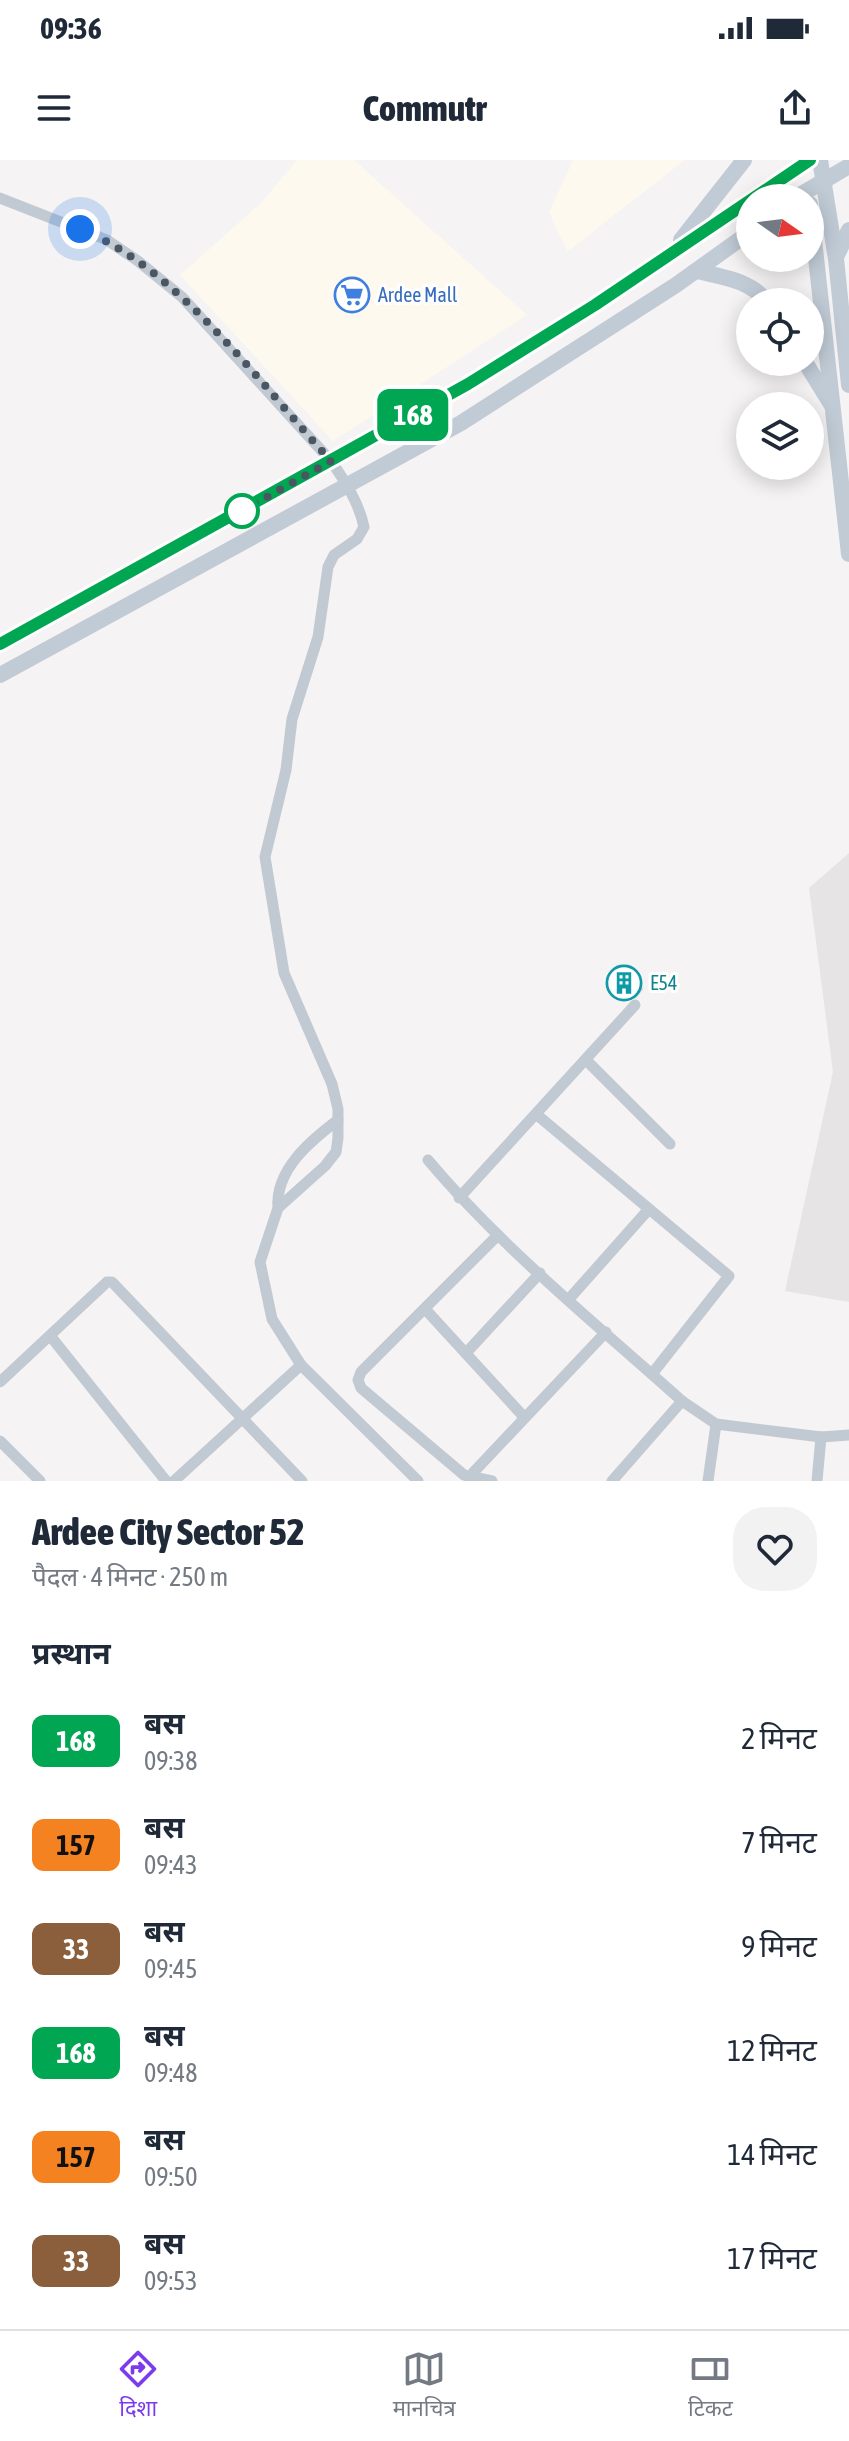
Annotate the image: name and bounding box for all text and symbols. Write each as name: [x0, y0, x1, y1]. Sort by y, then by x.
text: 09:36: [40, 11, 102, 45]
icon: menu: [32, 86, 76, 130]
icon: share: [773, 86, 817, 130]
text: Commutr: [363, 87, 486, 129]
north arrow: [736, 184, 824, 272]
map controls: [736, 184, 824, 480]
your location: [60, 209, 100, 249]
supermarket icon: Ardee Mall: [333, 276, 371, 314]
place label: Ardee Mall: [378, 283, 458, 306]
button: locate: [736, 288, 824, 376]
line badge: 168: [367, 389, 459, 441]
button: layers: [736, 392, 824, 480]
text: 168: [393, 399, 433, 431]
unlabelled marker: [225, 494, 259, 528]
building icon: E54: [605, 964, 643, 1002]
place label: E54: [650, 971, 677, 994]
button: heart: [733, 1507, 817, 1591]
text: Ardee City Sector 52: [32, 1510, 305, 1553]
text: पैदल · 4 मिनट · 250 m: [32, 1562, 228, 1592]
text: प्रस्थान: [32, 1636, 111, 1670]
text: बस: [144, 1706, 185, 1740]
text: 2 मिनट: [741, 1721, 817, 1755]
text: 168: [56, 1725, 96, 1757]
text: 09:38: [144, 1746, 198, 1776]
text: बस: [144, 1810, 185, 1844]
text: 7 मिनट: [741, 1825, 817, 1859]
text: 157: [56, 1829, 96, 1861]
text: 09:43: [144, 1850, 198, 1880]
text: बस: [144, 1914, 185, 1948]
text: 9 मिनट: [741, 1929, 817, 1963]
text: 33: [63, 1933, 89, 1965]
text: 09:45: [144, 1954, 198, 1984]
text: बस: [144, 2018, 185, 2052]
text: 12 मिनट: [727, 2033, 817, 2067]
text: 168: [56, 2037, 96, 2069]
text: 09:48: [144, 2058, 198, 2088]
text: बस: [144, 2122, 185, 2156]
text: 14 मिनट: [727, 2137, 817, 2171]
text: 157: [56, 2141, 96, 2173]
text: 09:50: [144, 2162, 198, 2192]
text: बस: [144, 2226, 185, 2260]
text: 17 मिनट: [727, 2241, 817, 2275]
text: 33: [63, 2245, 89, 2277]
text: 09:53: [144, 2266, 198, 2296]
tab: दिशा: [116, 2347, 160, 2425]
tab: मानचित्र: [393, 2347, 456, 2425]
tab: टिकट: [688, 2347, 733, 2425]

